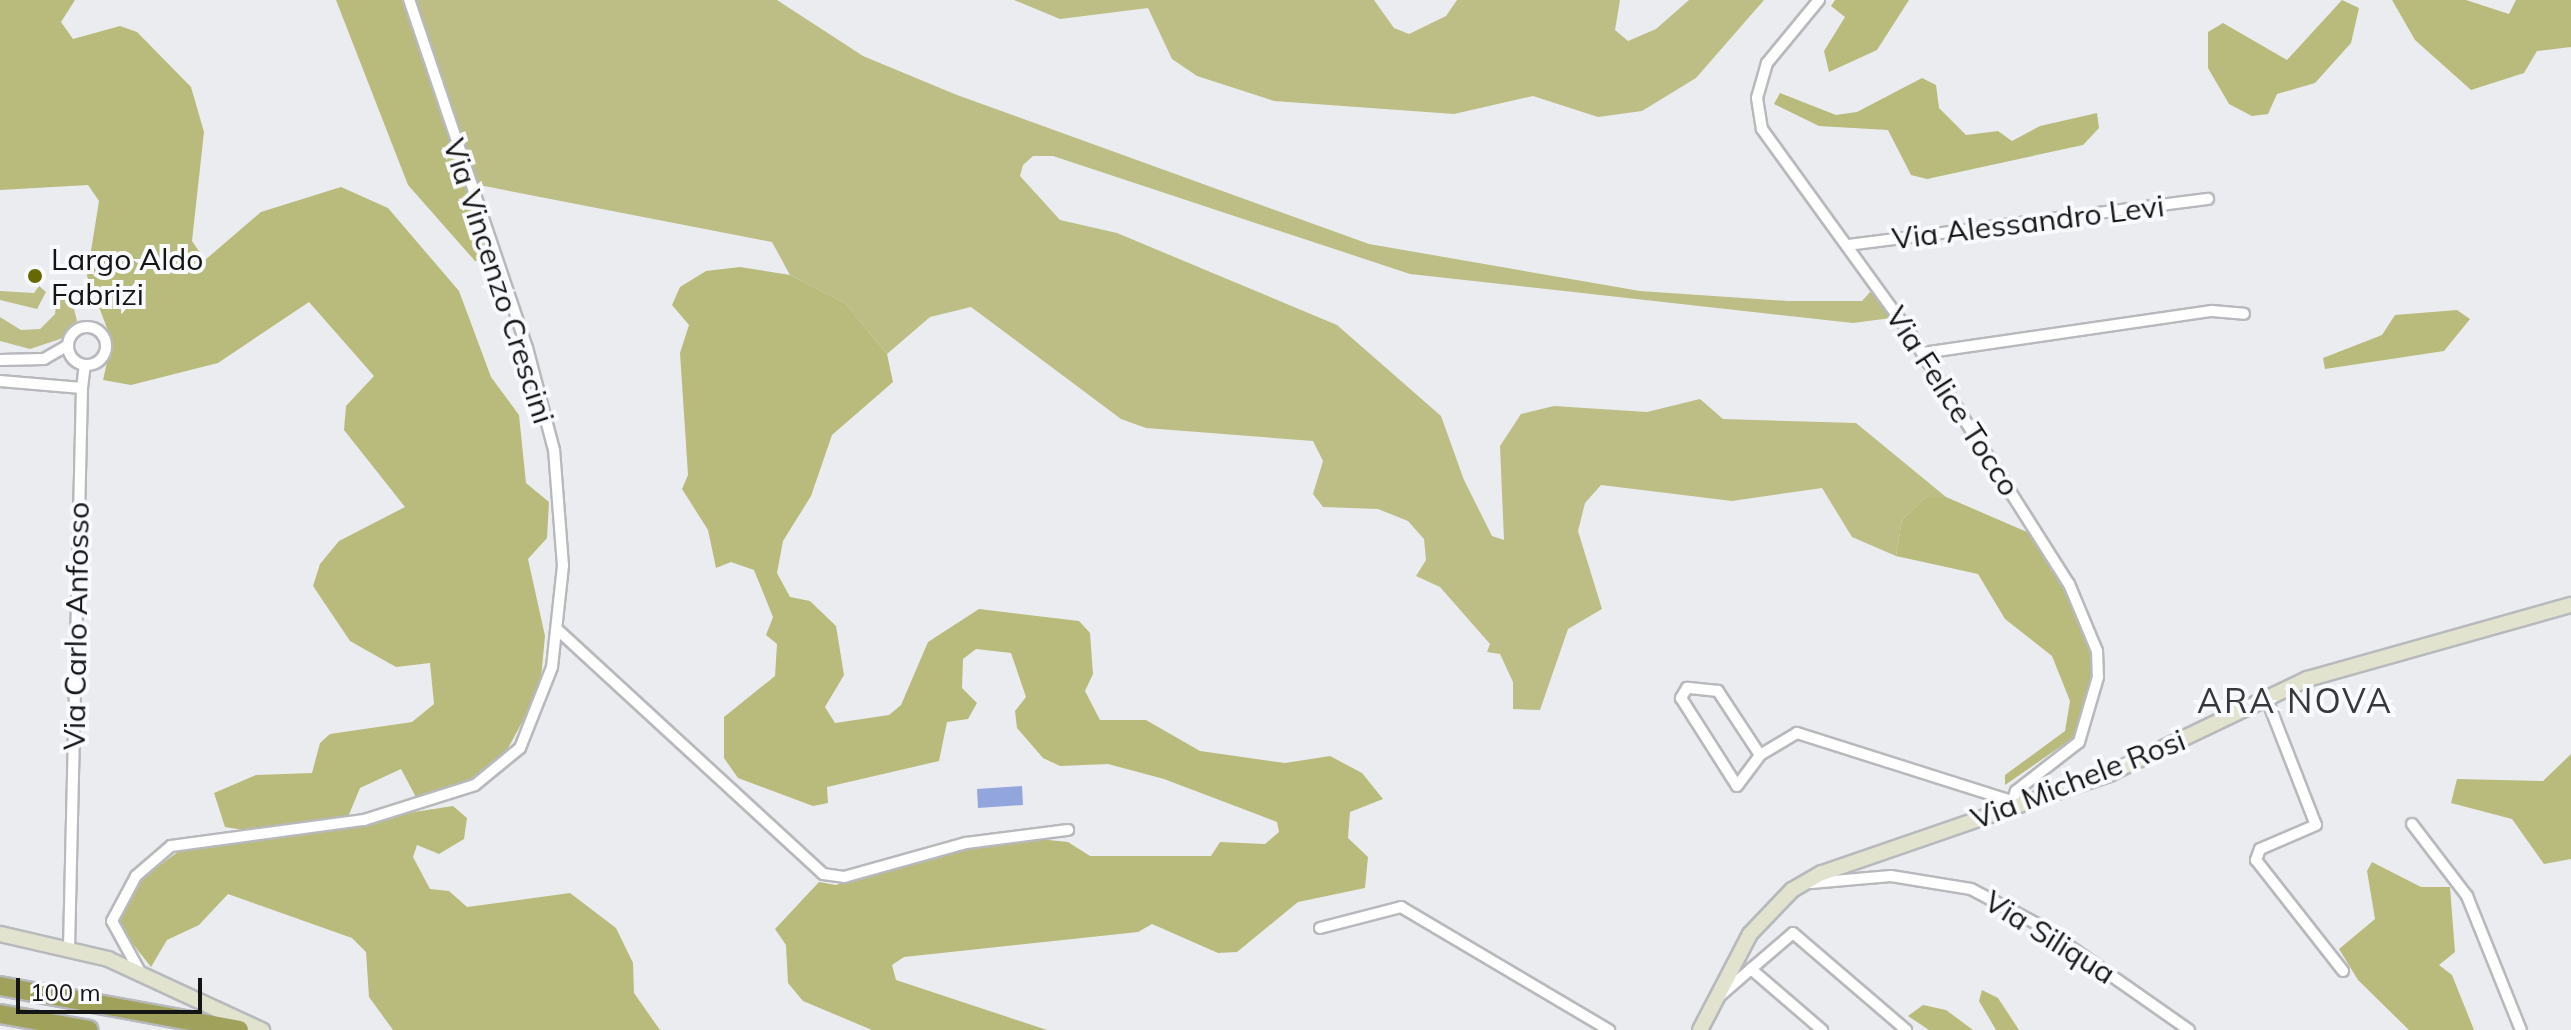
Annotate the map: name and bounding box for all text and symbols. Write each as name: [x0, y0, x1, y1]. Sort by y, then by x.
street label: Via Vincenzo Crescini: [436, 134, 562, 428]
street label: Via Alessandro Levi: [1890, 187, 2166, 257]
place label: Largo Aldo Fabrizi: [51, 241, 203, 312]
marker: Largo Aldo Fabrizi: [26, 267, 44, 285]
street label: Via Felice Tocco: [1878, 299, 2028, 503]
street label: Via Carlo Anfosso: [56, 502, 96, 750]
district label: ARA NOVA: [2197, 681, 2393, 721]
street label: Via Michele Rosi: [1966, 722, 2190, 836]
street label: Via Siliqua: [1978, 883, 2122, 991]
scale bar: [20, 962, 206, 1012]
text: 100 m: [30, 977, 101, 1007]

